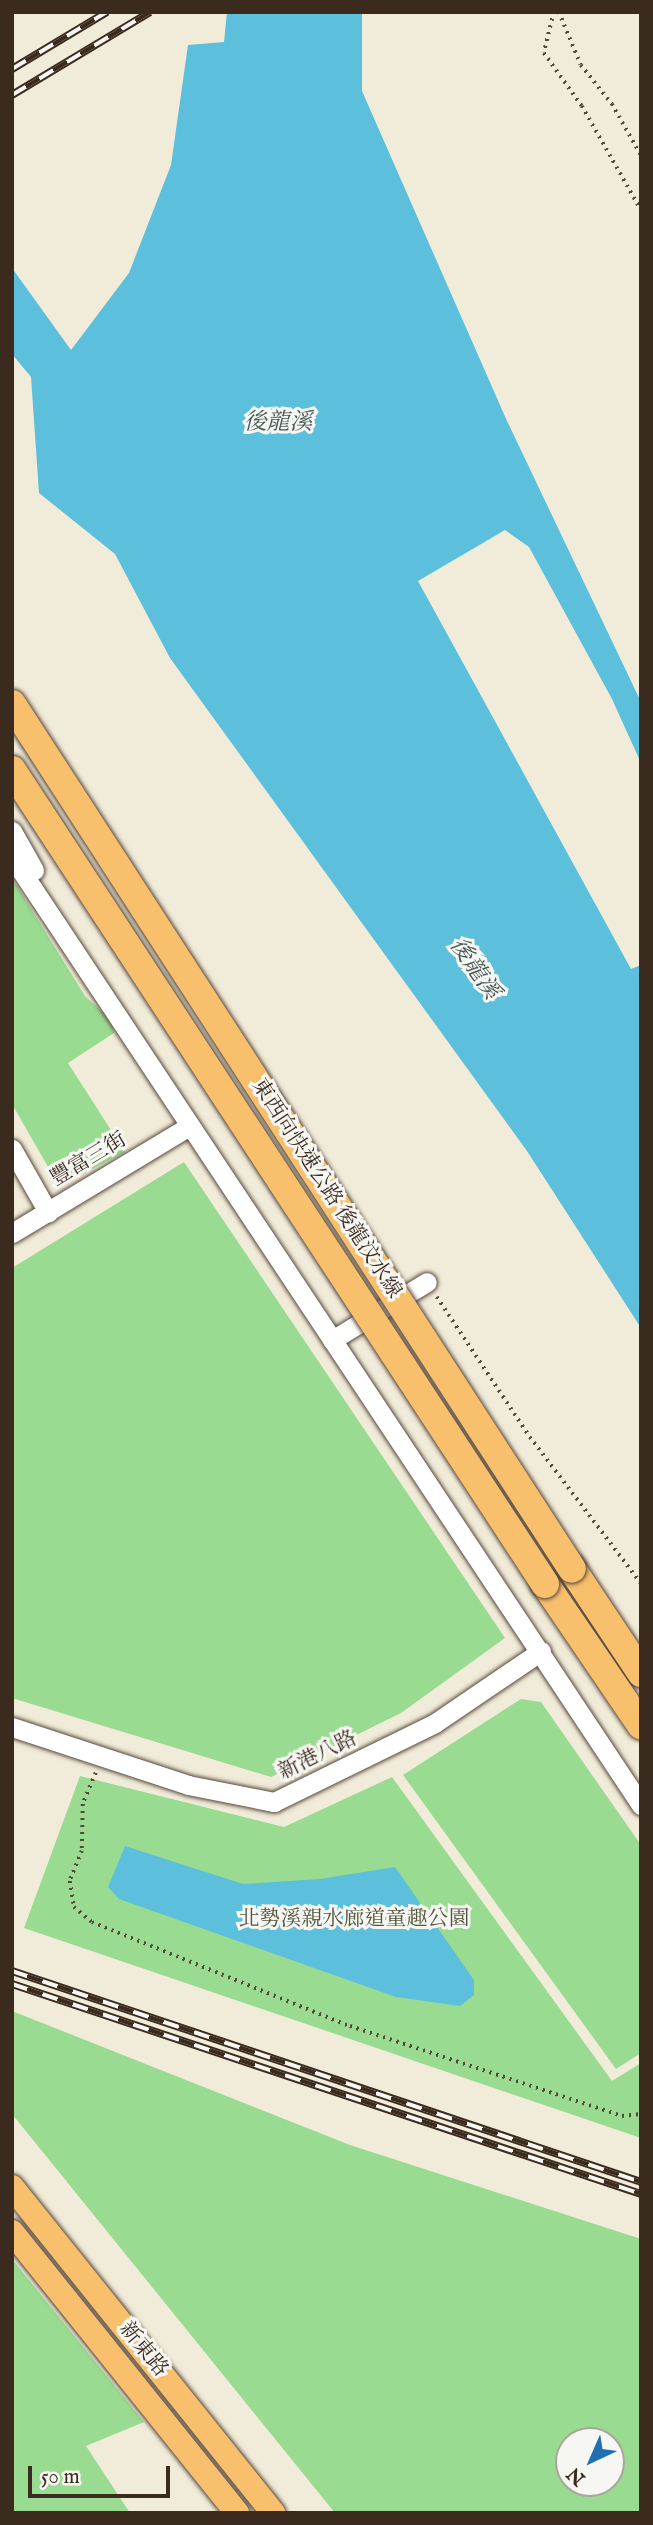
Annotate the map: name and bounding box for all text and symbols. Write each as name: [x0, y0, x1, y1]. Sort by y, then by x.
water label: 後龍溪: [244, 409, 312, 437]
water label: 後龍溪: [443, 933, 505, 1005]
street label: 東西向快速公路 後龍汶水線: [246, 1075, 406, 1303]
street label: 豐富三街: [47, 1128, 131, 1192]
street label: 新港八路: [275, 1726, 361, 1786]
park label: 北勢溪親水廊道童趣公園: [239, 1907, 469, 1933]
street label: 新東路: [113, 2318, 173, 2382]
north arrow: [555, 2427, 625, 2497]
scale bar: [32, 2452, 173, 2496]
text: N: [563, 2461, 591, 2490]
text: 50 m: [41, 2464, 80, 2491]

